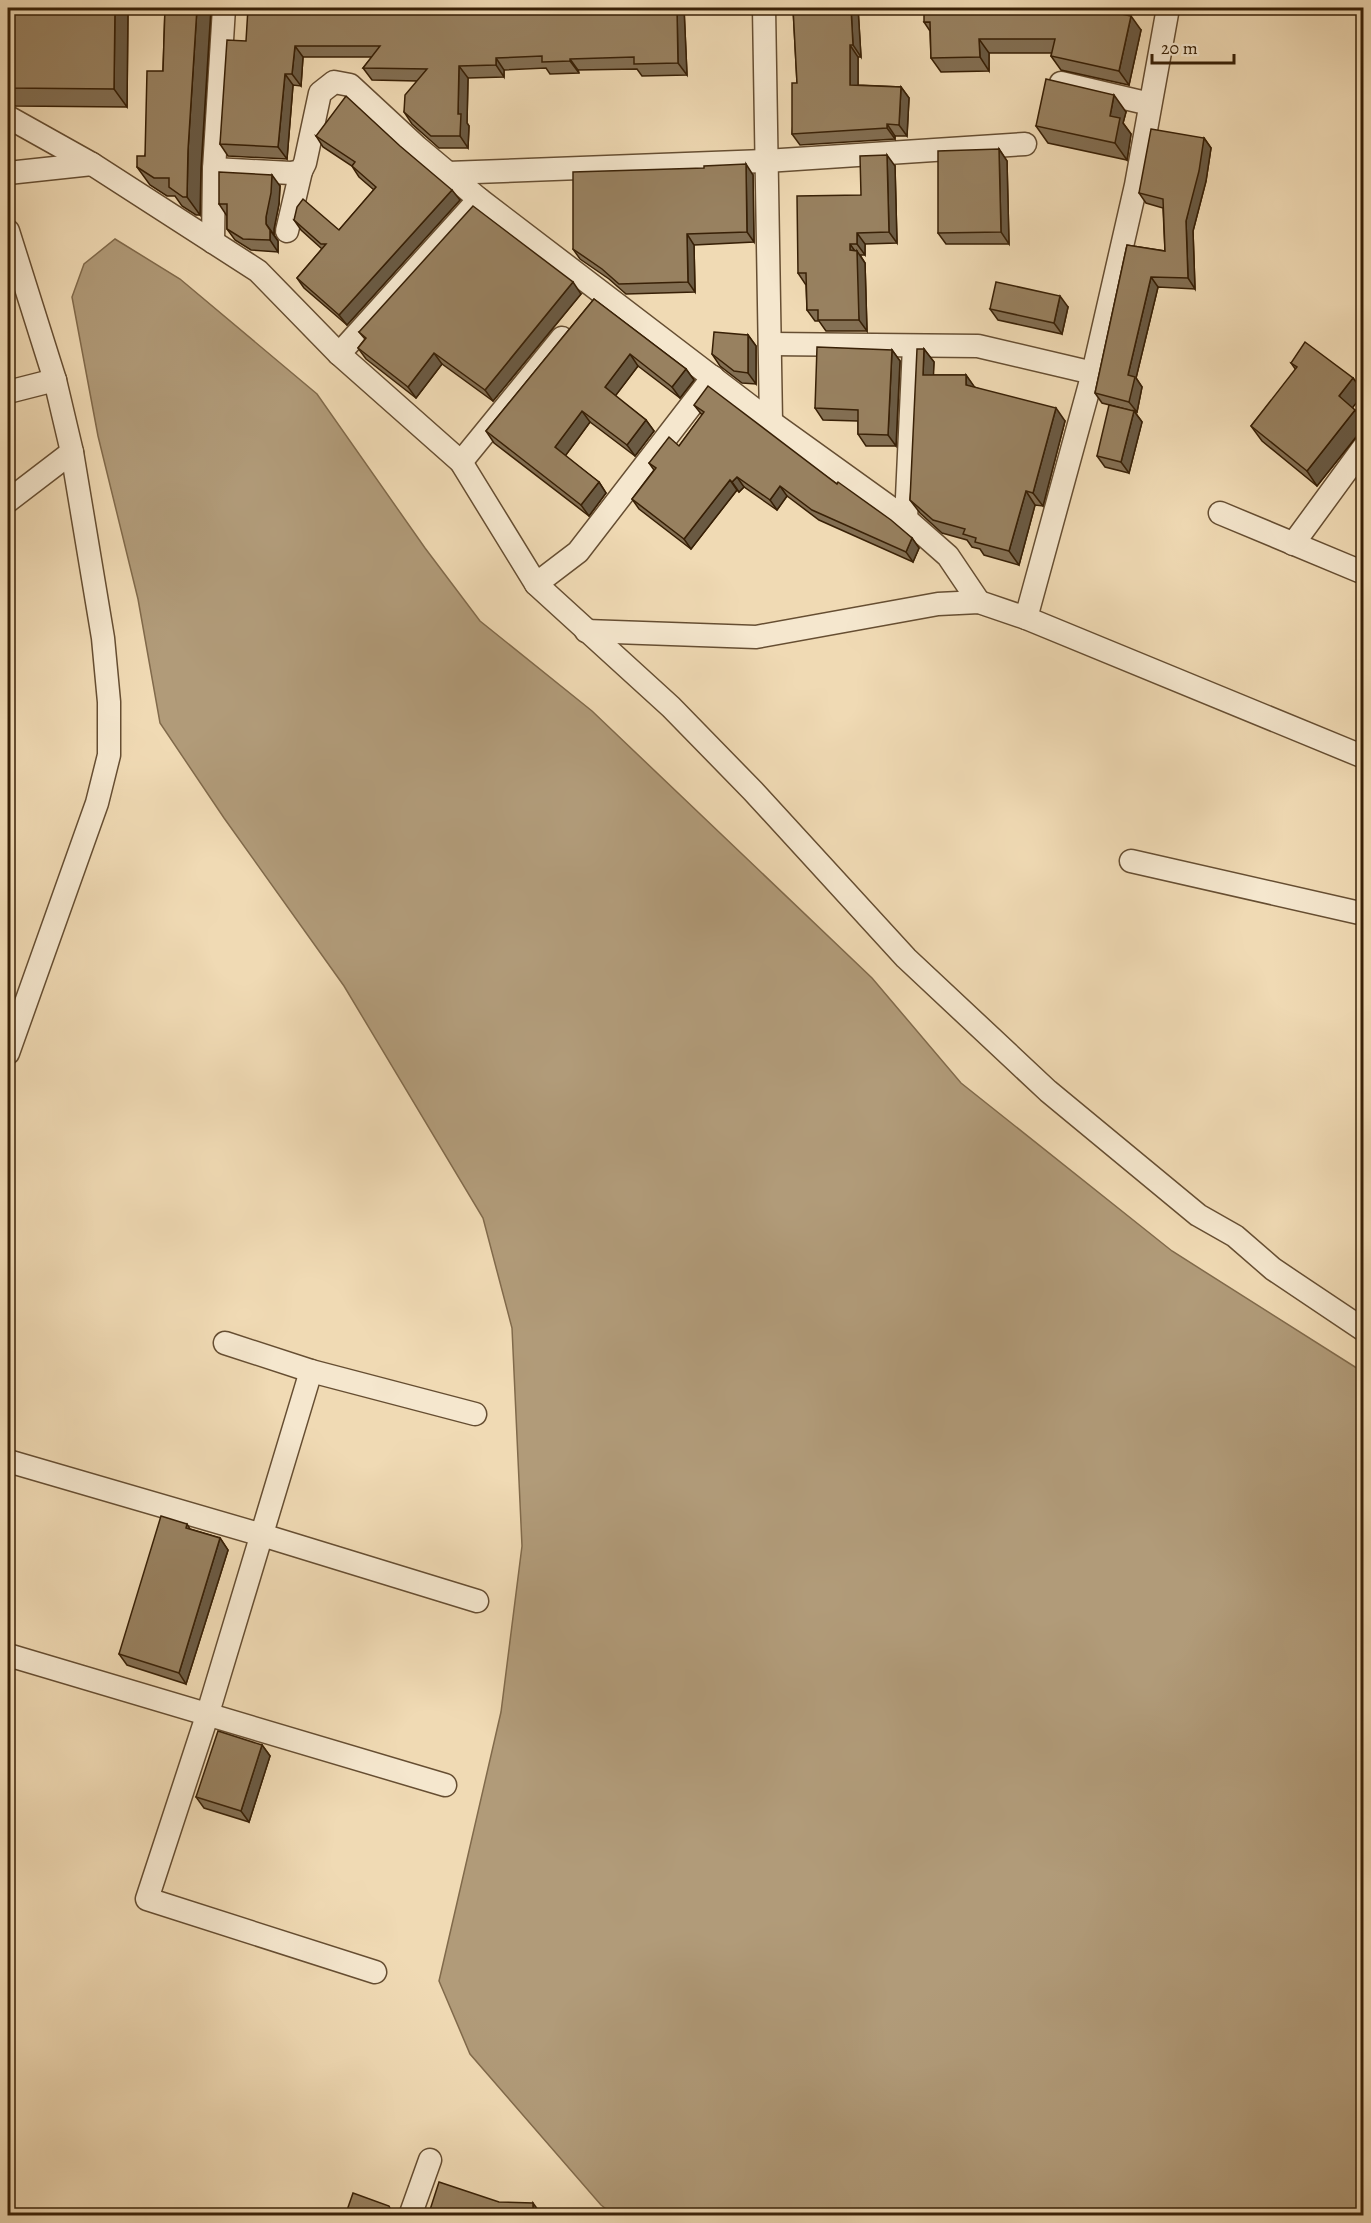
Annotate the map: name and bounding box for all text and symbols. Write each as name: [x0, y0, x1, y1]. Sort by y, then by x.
scale bar: [1152, 27, 1234, 65]
text: 20 m: [1161, 36, 1198, 60]

